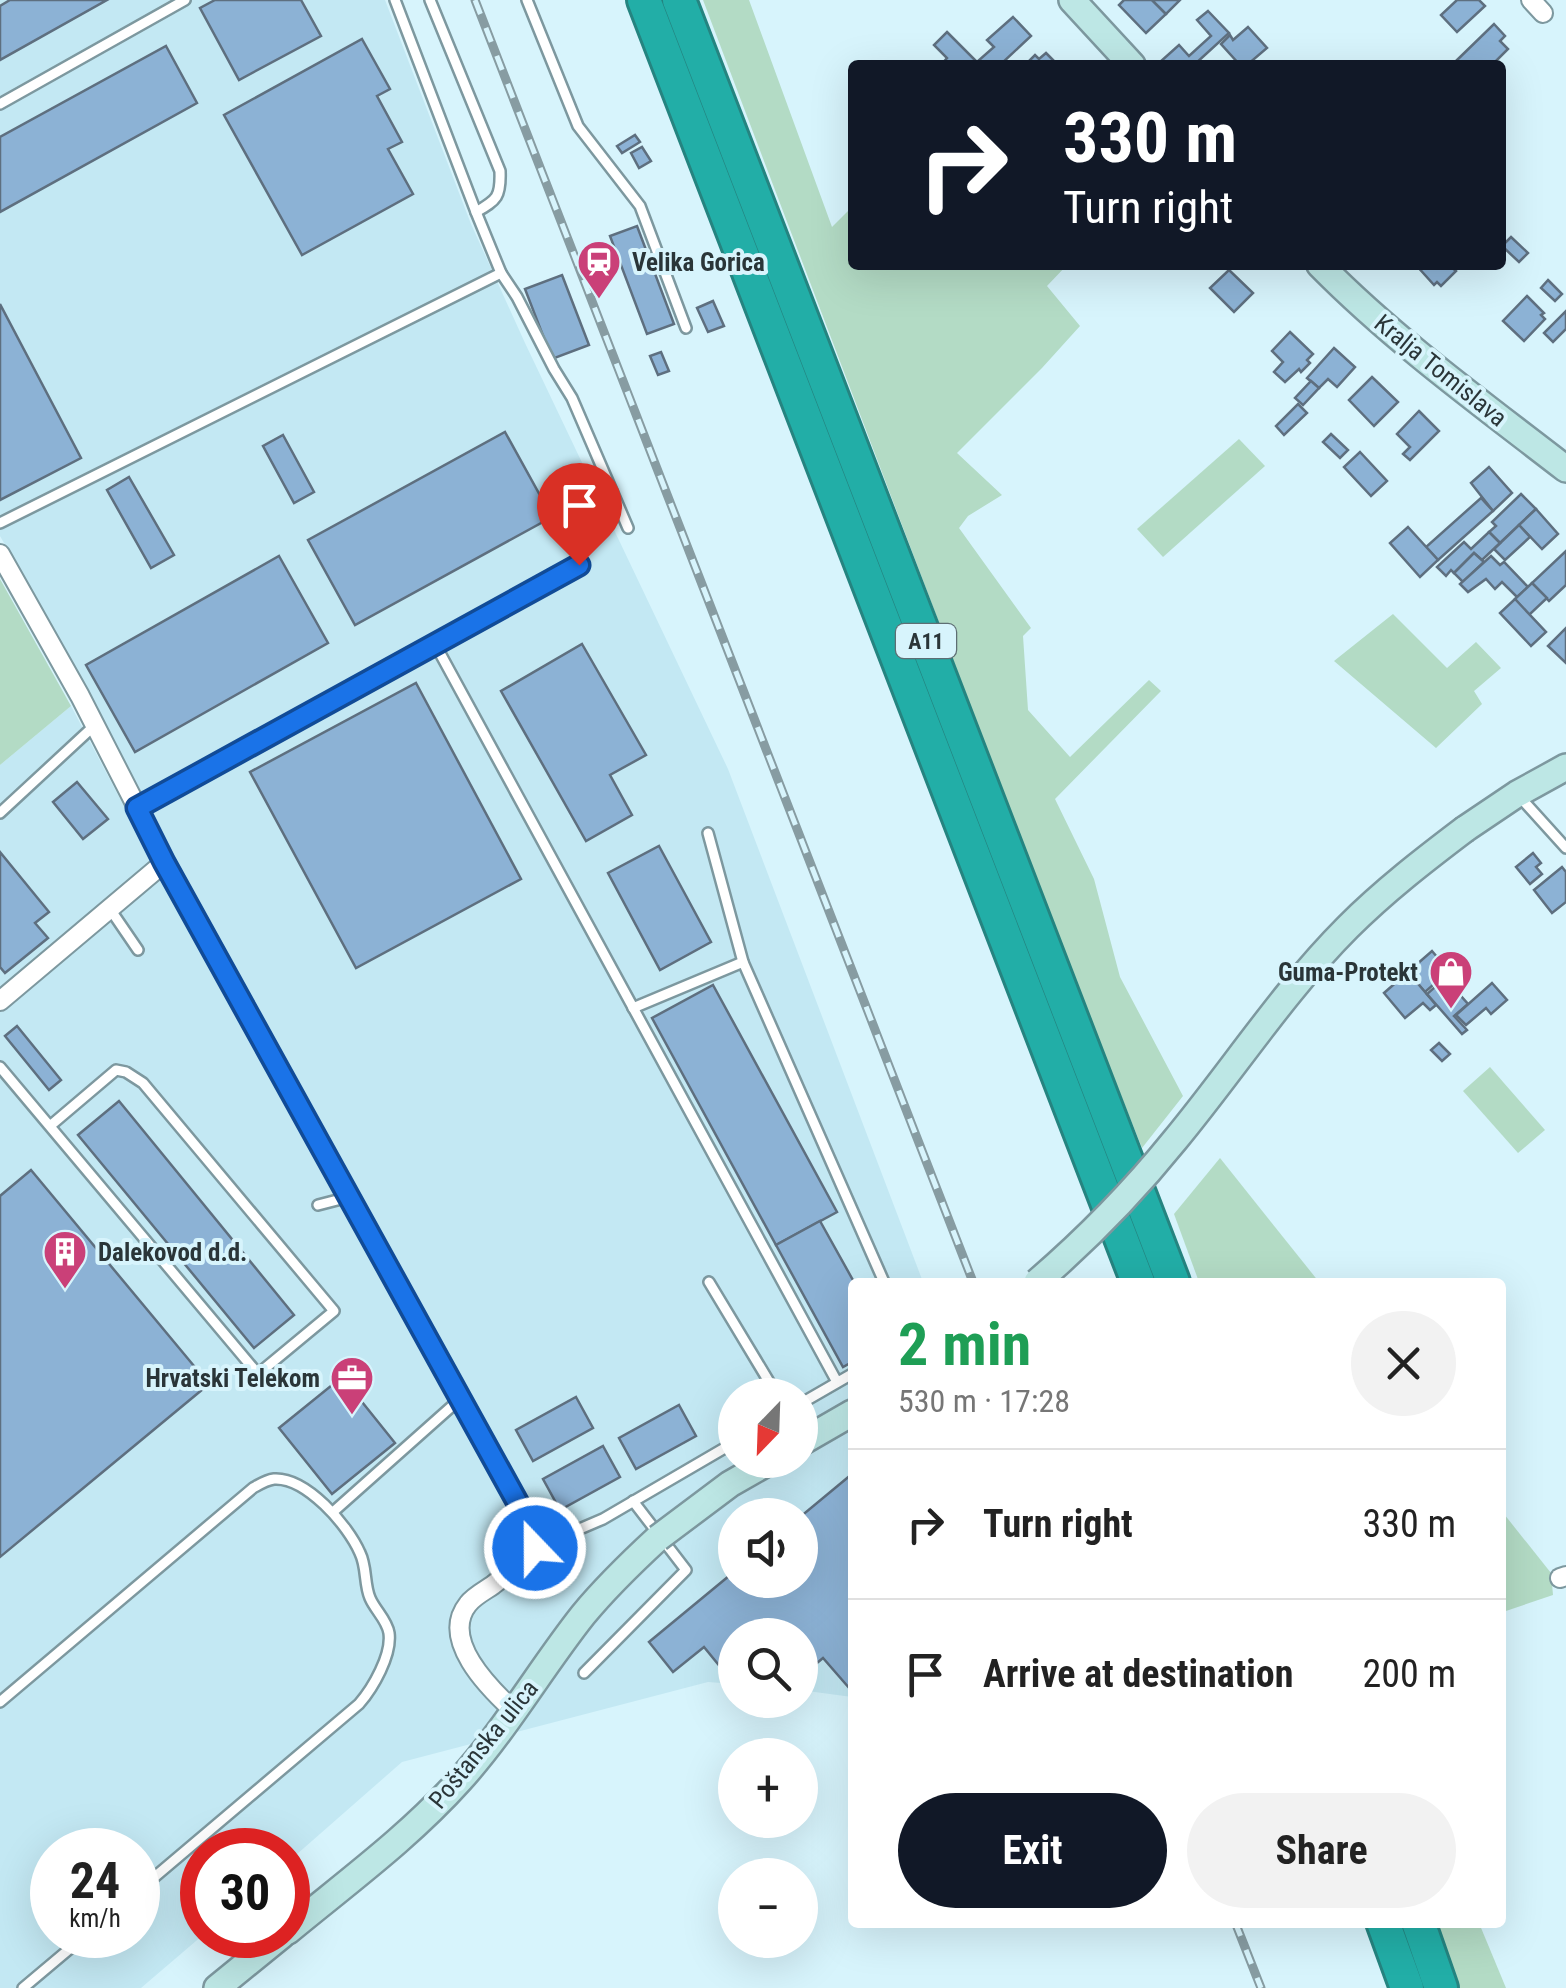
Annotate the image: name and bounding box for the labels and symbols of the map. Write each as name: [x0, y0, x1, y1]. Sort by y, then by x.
station icon: Velika Gorica: [576, 239, 622, 300]
place label: Velika Gorica: [632, 248, 765, 277]
street label: Kralja Tomislava: [1369, 308, 1513, 433]
pin: [537, 463, 622, 566]
road number: A11: [896, 624, 956, 658]
shop icon: Guma-Protekt: [1428, 949, 1474, 1010]
place label: Guma-Protekt: [1278, 958, 1418, 987]
building icon: Dalekovod d.d.: [42, 1229, 88, 1290]
place label: Dalekovod d.d.: [98, 1238, 247, 1267]
office icon: Hrvatski Telekom: [329, 1355, 375, 1416]
place label: Hrvatski Telekom: [145, 1364, 320, 1393]
north arrow: [718, 1378, 818, 1478]
position arrow: [483, 1496, 587, 1600]
street label: Poštanska ulica: [423, 1674, 544, 1814]
speed limit sign: 30: [180, 1828, 310, 1958]

